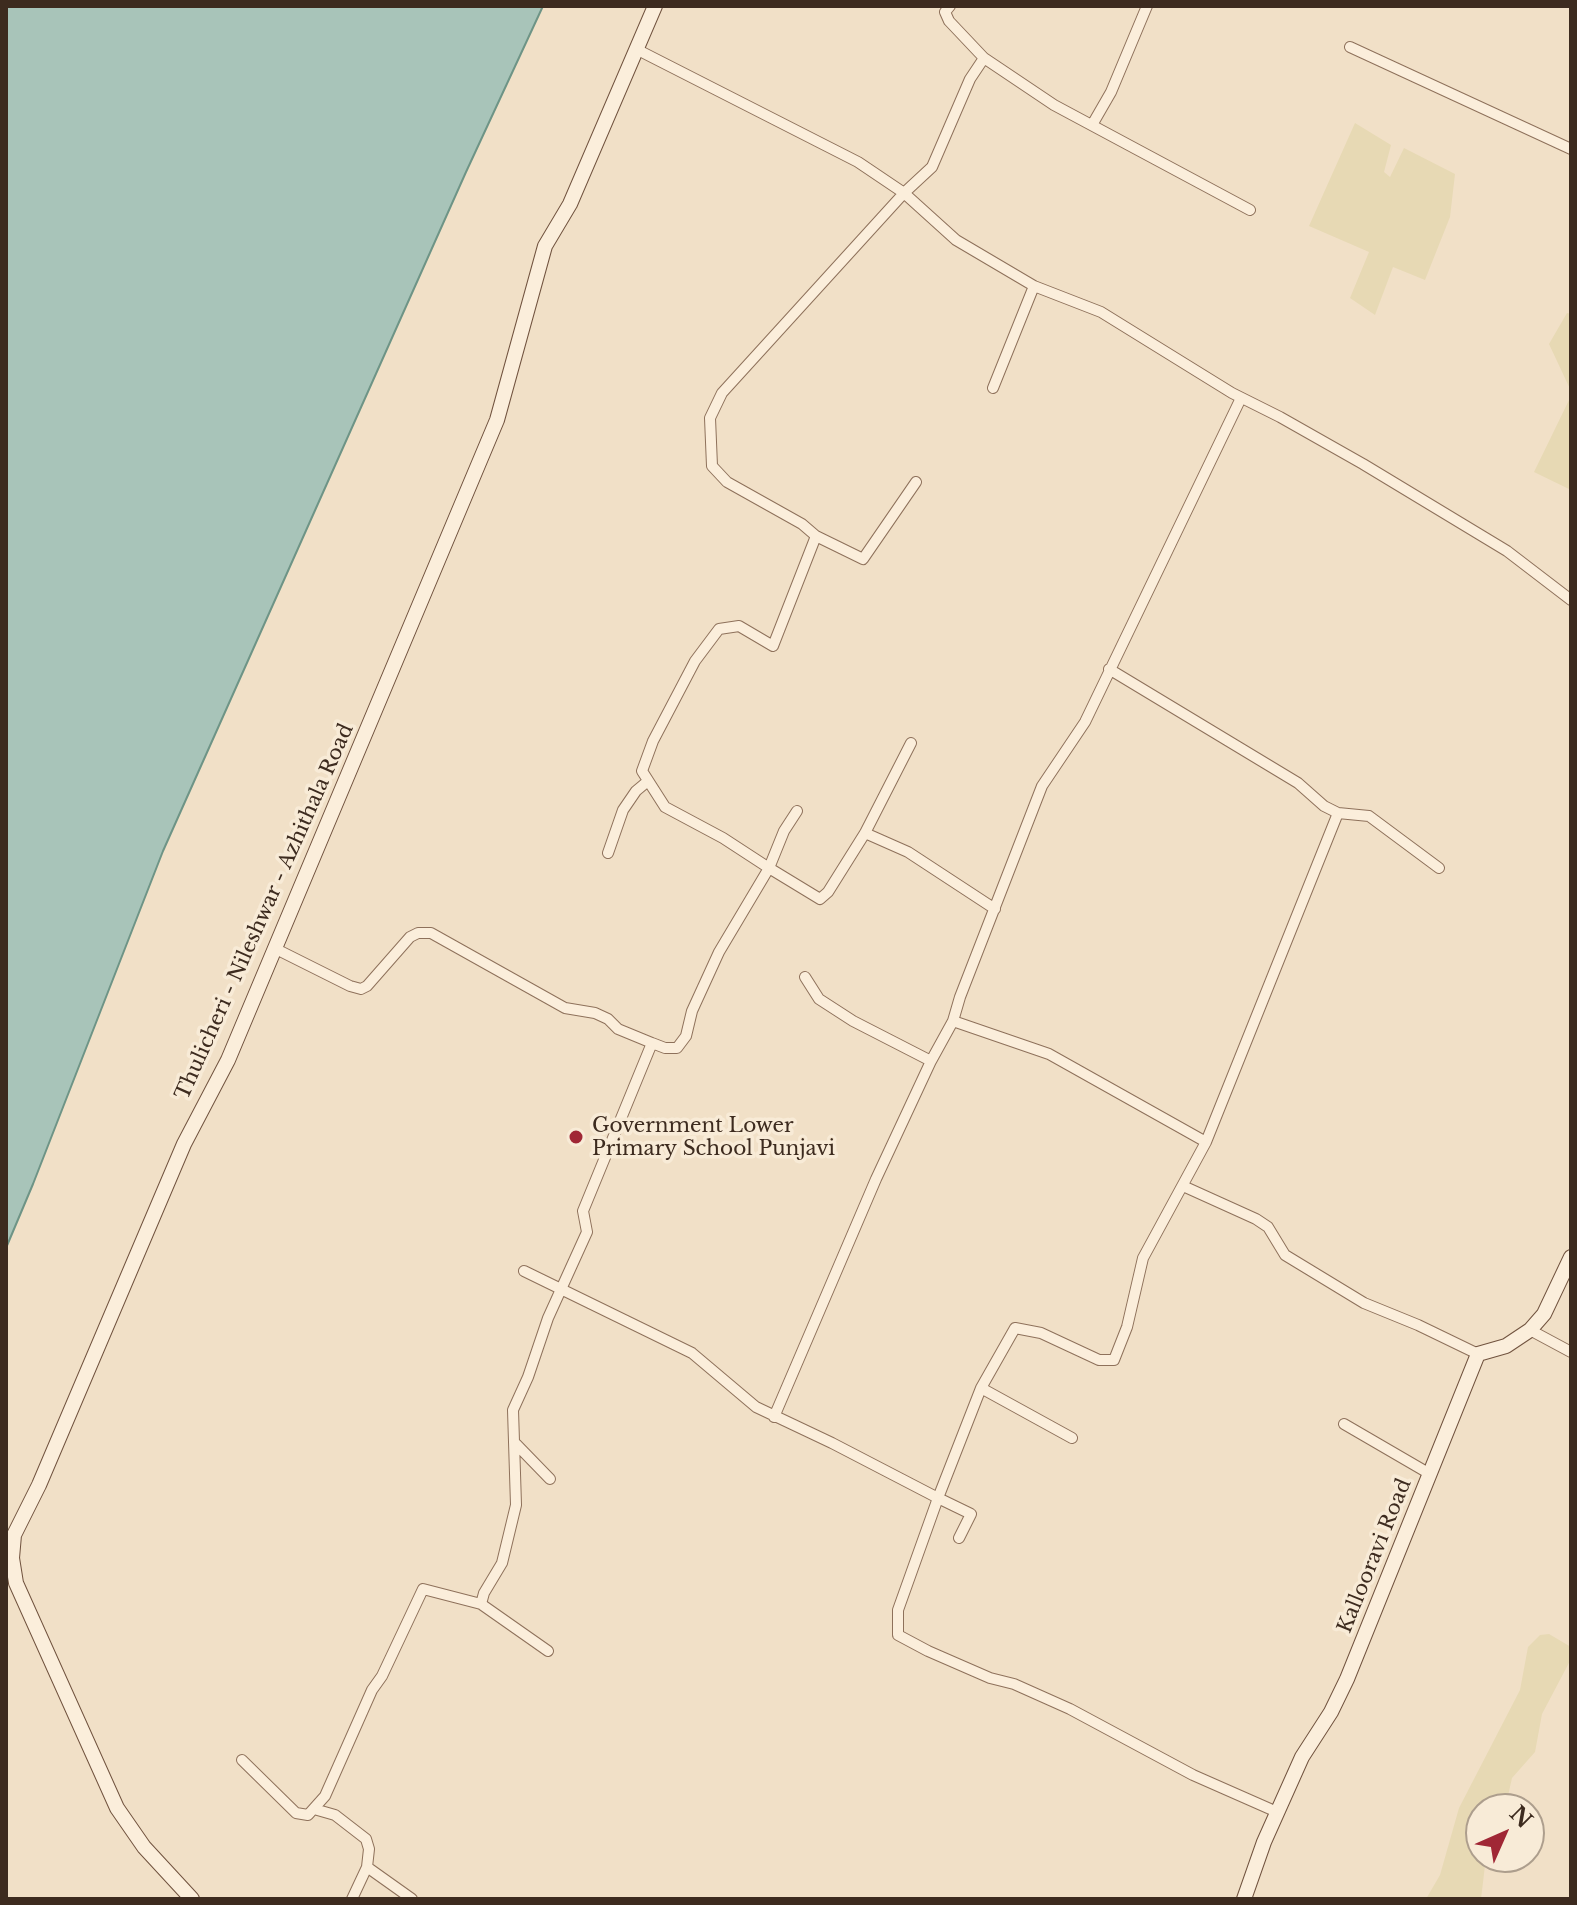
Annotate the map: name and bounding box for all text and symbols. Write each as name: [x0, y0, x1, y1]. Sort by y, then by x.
street label: Thulicheri - Nileshwar - Azhithala Road: [171, 720, 359, 1104]
place label: Government Lower Primary School Punjavi: [592, 1114, 835, 1161]
marker: Government Lower Primary School Punjavi: [567, 1128, 585, 1146]
street label: Kallooravi Road: [1333, 1475, 1417, 1637]
north arrow: [1465, 1793, 1545, 1873]
text: N: [1504, 1800, 1538, 1834]

